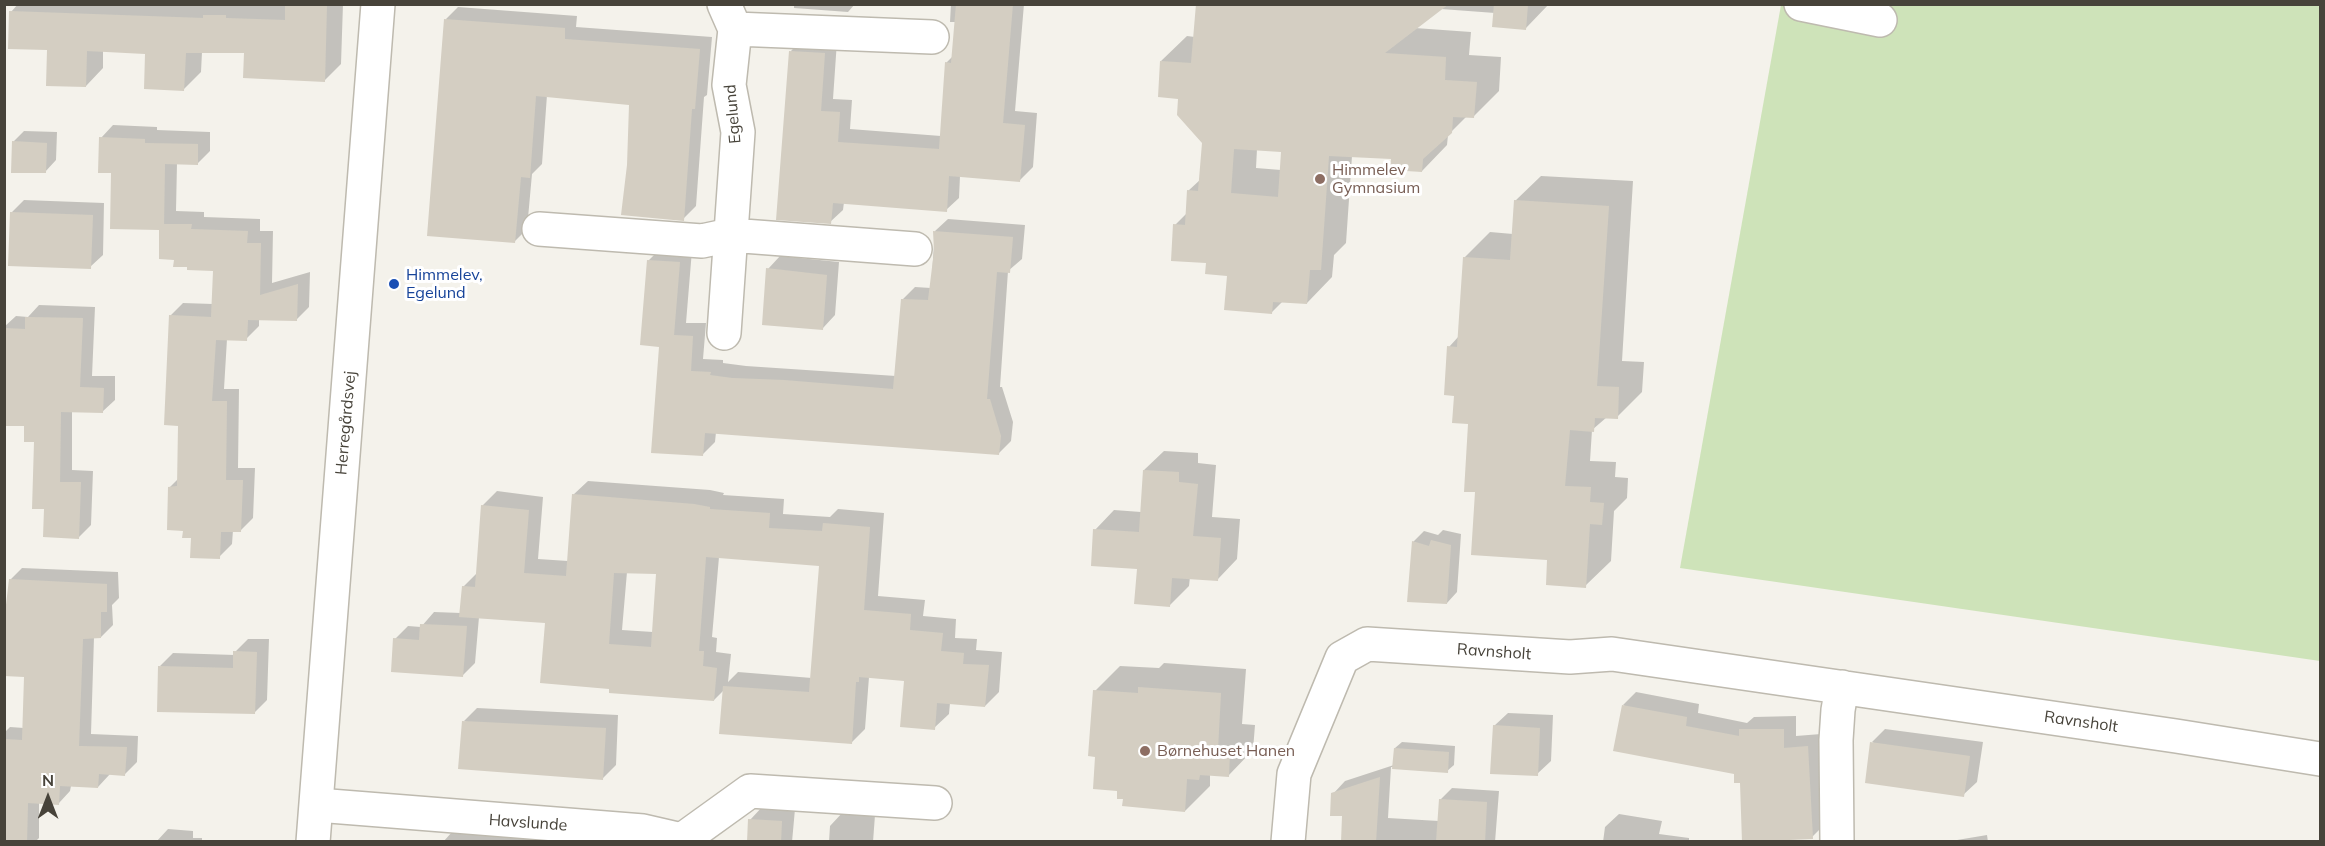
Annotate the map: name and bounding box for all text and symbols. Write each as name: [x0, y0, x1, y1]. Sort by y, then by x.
street label: Egelund: [721, 83, 745, 145]
place label: Himmelev Gymnasium: [1332, 160, 1420, 198]
marker: Himmelev Gymnasium: [1313, 172, 1327, 186]
place label: Himmelev, Egelund: [406, 265, 483, 303]
marker: Himmelev, Egelund: [387, 277, 401, 291]
street label: Herregårdsvej: [332, 370, 360, 476]
street label: Ravnsholt: [1456, 640, 1532, 664]
street label: Ravnsholt: [2043, 707, 2119, 737]
place label: Børnehuset Hanen: [1157, 741, 1295, 761]
marker: Børnehuset Hanen: [1138, 744, 1152, 758]
north arrow: [18, 768, 78, 828]
text: N: [42, 770, 54, 790]
street label: Havslunde: [488, 811, 568, 835]

